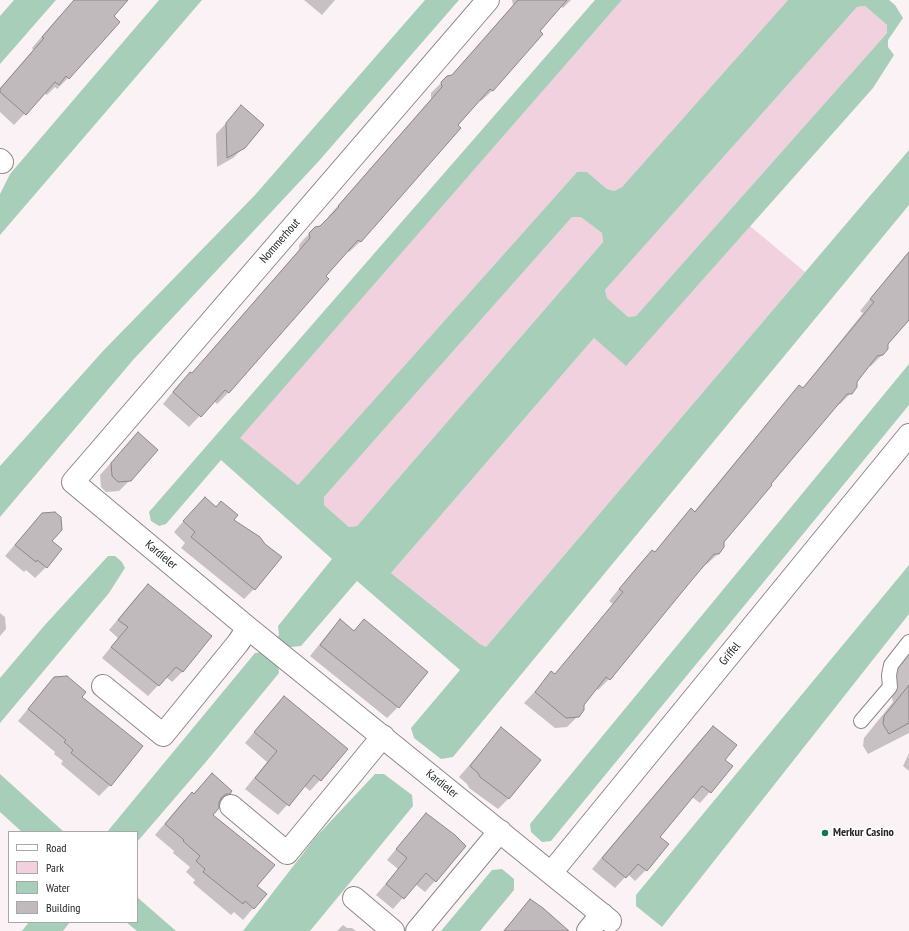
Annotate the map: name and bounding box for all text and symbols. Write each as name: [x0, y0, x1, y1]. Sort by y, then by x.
street label: Nommerhout: [257, 216, 303, 266]
street label: Kardieler: [142, 537, 180, 573]
street label: Griffel: [716, 640, 744, 668]
street label: Kardieler: [423, 767, 461, 801]
place label: Merkur Casino: [833, 826, 894, 840]
marker: Merkur Casino: [820, 828, 830, 838]
legend: [8, 831, 138, 923]
text: Road: [46, 840, 66, 855]
text: Park: [46, 860, 64, 875]
text: Water: [46, 880, 70, 895]
text: Building: [46, 900, 81, 915]

